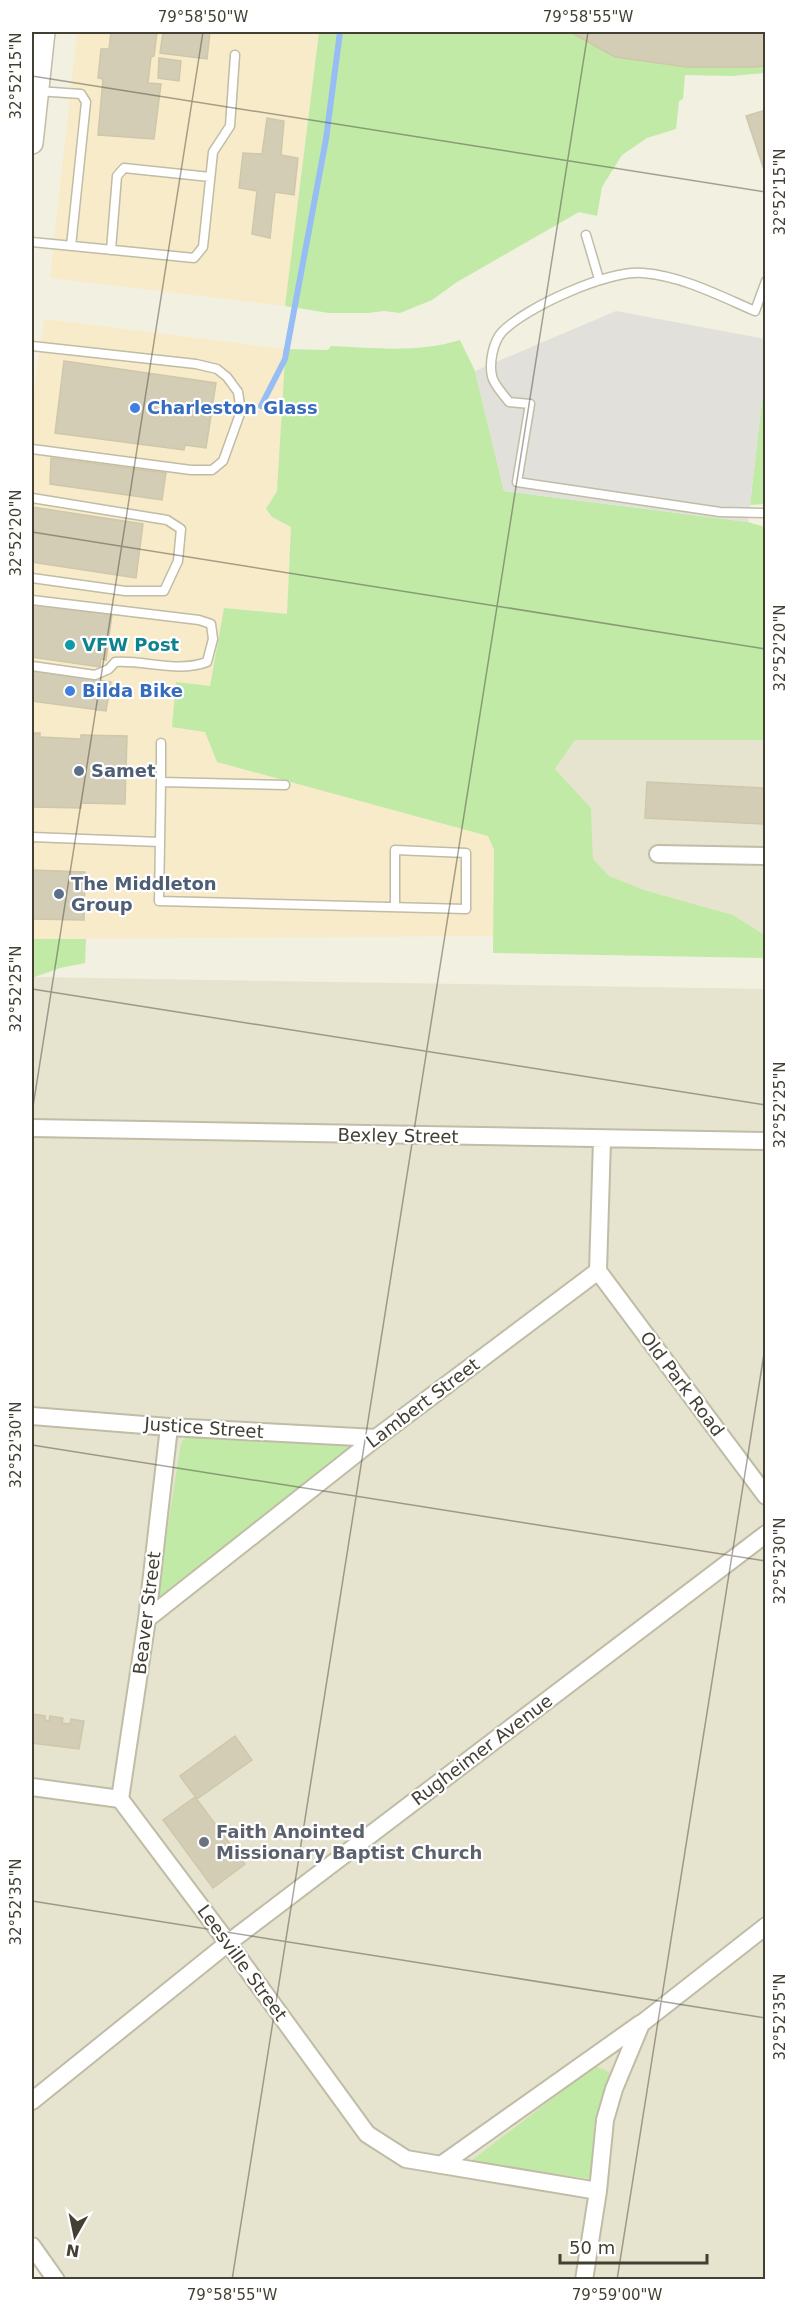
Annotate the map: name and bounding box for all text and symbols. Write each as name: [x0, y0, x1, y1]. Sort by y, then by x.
text: 79°58'50"W: [158, 8, 248, 26]
text: 79°58'55"W: [543, 8, 633, 26]
text: 32°52'15"N: [7, 32, 25, 120]
text: 32°52'15"N: [771, 148, 789, 236]
place label: Charleston Glass: [147, 397, 318, 418]
marker: Charleston Glass: [128, 401, 142, 415]
text: 32°52'20"N: [7, 489, 25, 577]
text: 32°52'20"N: [771, 604, 789, 692]
place label: VFW Post: [82, 634, 180, 655]
marker: VFW Post: [63, 638, 77, 652]
place label: Bilda Bike: [82, 680, 183, 701]
marker: Bilda Bike: [63, 684, 77, 698]
place label: Samet: [91, 760, 156, 781]
marker: Samet: [72, 764, 86, 778]
place label: The Middleton Group: [71, 873, 217, 915]
marker: The Middleton Group: [52, 887, 66, 901]
text: 32°52'25"N: [7, 945, 25, 1033]
text: 32°52'25"N: [771, 1061, 789, 1149]
street label: Bexley Street: [337, 1124, 459, 1147]
street label: Old Park Road: [636, 1327, 729, 1440]
street label: Lambert Street: [362, 1353, 483, 1452]
text: 32°52'30"N: [7, 1401, 25, 1489]
street label: Justice Street: [143, 1413, 264, 1442]
text: 32°52'30"N: [771, 1517, 789, 1605]
street label: Beaver Street: [129, 1550, 164, 1676]
street label: Rugheimer Avenue: [407, 1690, 556, 1809]
place label: Faith Anointed Missionary Baptist Church: [216, 1821, 482, 1863]
marker: Faith Anointed Missionary Baptist Church: [197, 1835, 211, 1849]
text: 32°52'35"N: [7, 1858, 25, 1946]
street label: Leesville Street: [193, 1901, 292, 2025]
text: 32°52'35"N: [771, 1973, 789, 2061]
north arrow: [45, 2206, 105, 2266]
scale bar: [560, 2227, 707, 2265]
text: 50 m: [569, 2237, 615, 2258]
text: N: [65, 2240, 81, 2261]
text: 79°58'55"W: [187, 2286, 277, 2304]
text: 79°59'00"W: [572, 2286, 662, 2304]

